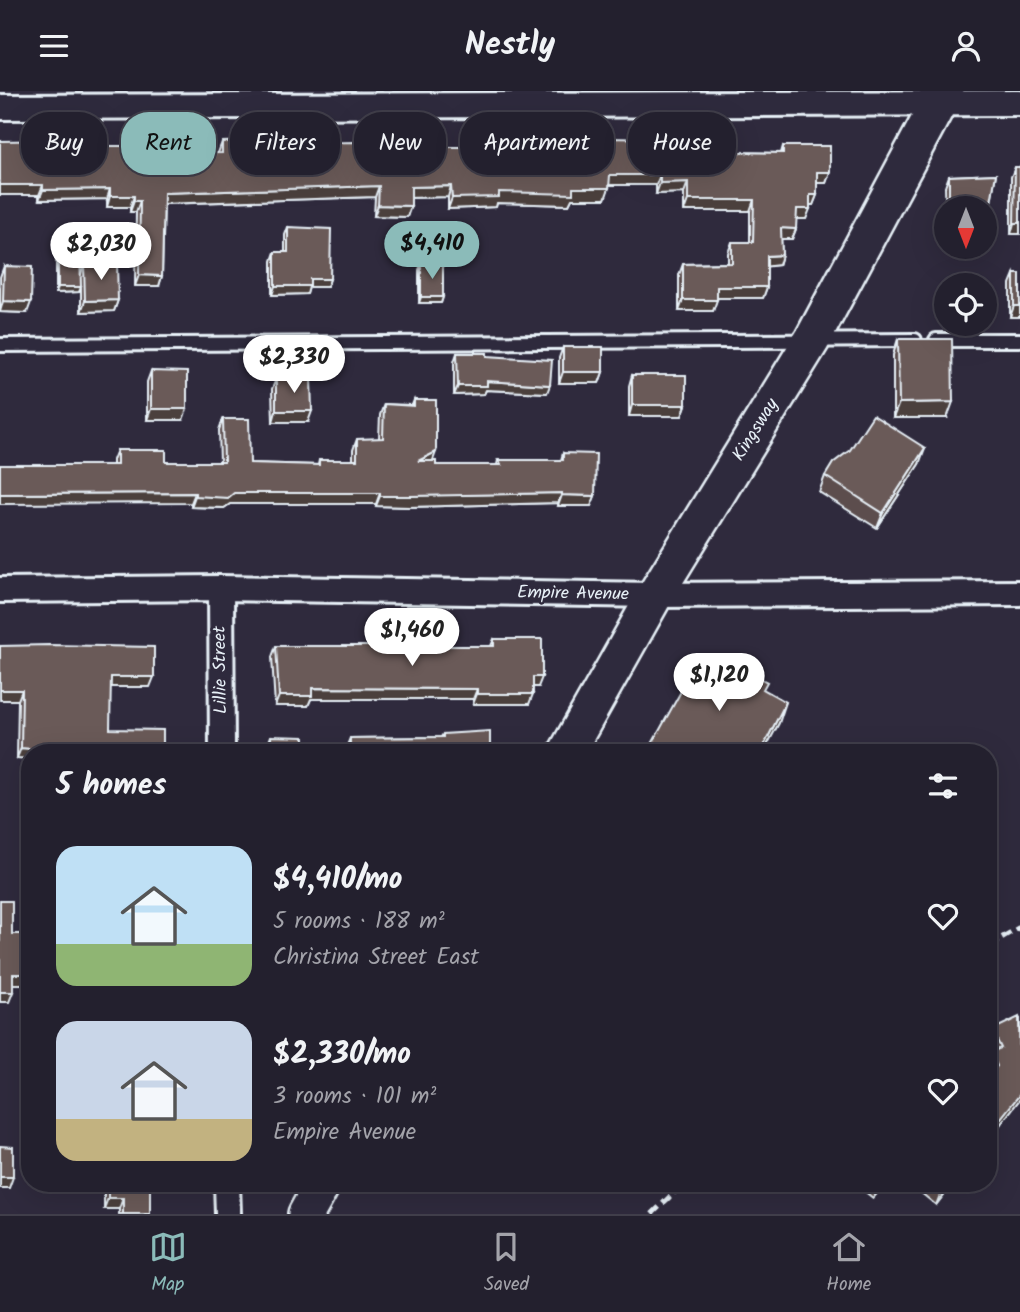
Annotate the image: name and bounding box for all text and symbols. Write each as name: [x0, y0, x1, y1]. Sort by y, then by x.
text: Nestly: [465, 20, 555, 71]
icon: menu: [35, 27, 73, 65]
icon: person: [947, 27, 985, 65]
chip: Buy: [21, 112, 107, 175]
chip: Rent: [121, 112, 216, 175]
chip: Filters: [230, 112, 340, 175]
chip: New: [354, 112, 446, 175]
chip: Apartment: [460, 112, 614, 175]
chip: House: [628, 112, 736, 175]
north arrow: [934, 196, 998, 259]
map controls: [934, 196, 997, 336]
pin: $4,410: [375, 221, 489, 281]
pin: $2,030: [44, 223, 158, 282]
text: $4,410: [400, 226, 464, 262]
text: $2,030: [66, 227, 136, 263]
button: locate: [934, 273, 997, 336]
pin: $2,330: [237, 335, 351, 395]
text: $2,330: [259, 340, 329, 376]
street label: Kingsway: [725, 392, 787, 467]
street label: Empire Avenue: [517, 579, 629, 609]
pin: $1,460: [355, 609, 469, 668]
text: $1,460: [380, 613, 444, 649]
street label: Lillie Street: [206, 625, 236, 714]
pin: $1,120: [662, 653, 776, 713]
text: $1,120: [690, 658, 748, 694]
text: 5 homes: [56, 762, 167, 810]
icon: filters: [924, 767, 962, 805]
text: $4,410/mo: [273, 856, 402, 904]
icon: home: [112, 874, 196, 958]
icon: heart: [924, 897, 962, 935]
text: 5 rooms · 188 m²: [273, 904, 445, 940]
text: Christina Street East: [273, 940, 479, 976]
text: $2,330/mo: [273, 1031, 411, 1079]
icon: home: [112, 1049, 196, 1133]
icon: heart: [924, 1072, 962, 1110]
text: 3 rooms · 101 m²: [273, 1079, 436, 1115]
text: Empire Avenue: [273, 1115, 416, 1151]
tab: Map: [149, 1228, 187, 1300]
tab: Saved: [484, 1228, 529, 1300]
tab: Home: [826, 1228, 871, 1300]

